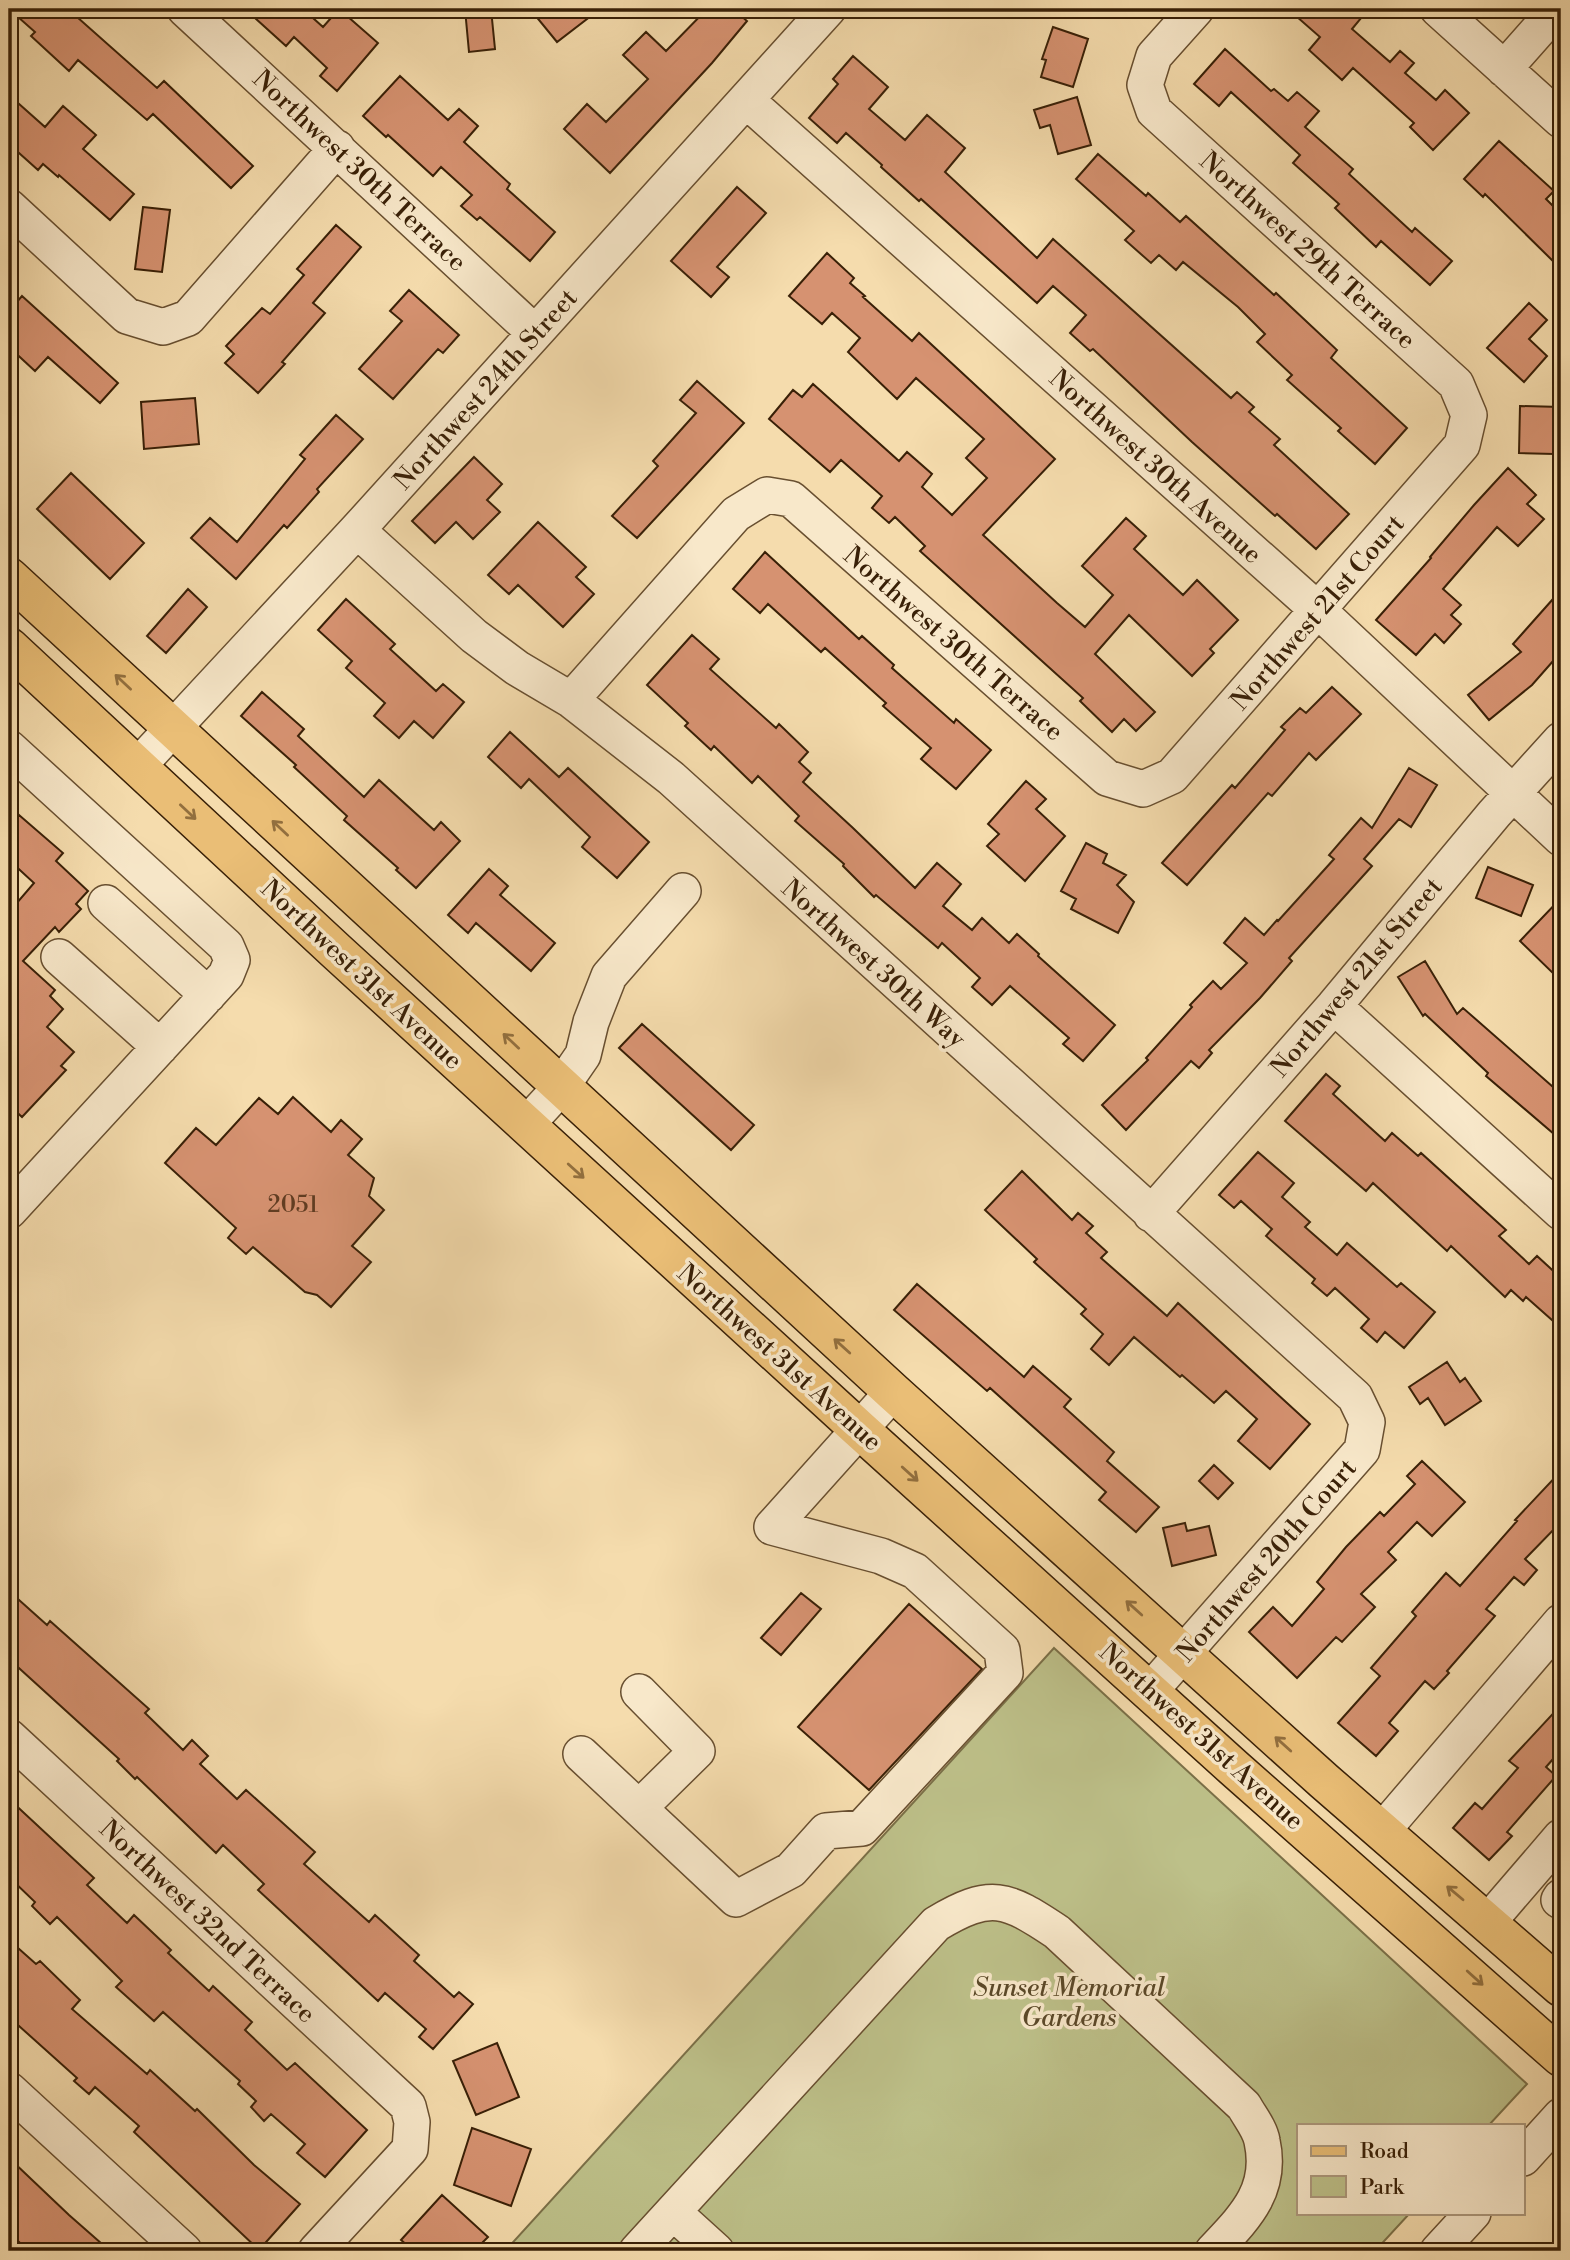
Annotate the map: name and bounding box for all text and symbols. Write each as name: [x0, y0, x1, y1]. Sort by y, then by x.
street label: Northwest 30th Terrace: [246, 63, 473, 278]
street label: Northwest 29th Terrace: [1193, 145, 1422, 356]
street label: Northwest 24th Street: [387, 283, 584, 497]
street label: Northwest 30th Avenue: [1042, 363, 1268, 571]
street label: Northwest 21st Court: [1224, 508, 1411, 717]
street label: Northwest 30th Terrace: [837, 540, 1070, 748]
one-way arrow: [115, 674, 132, 691]
one-way arrow: [179, 804, 197, 820]
one-way arrow: [271, 820, 289, 836]
street label: Northwest 21st Street: [1264, 871, 1450, 1084]
street label: Northwest 31st Avenue: [254, 873, 469, 1077]
street label: Northwest 30th Way: [775, 873, 972, 1055]
one-way arrow: [502, 1033, 520, 1049]
one-way arrow: [567, 1162, 584, 1179]
house number: 2051: [268, 1191, 319, 1219]
street label: Northwest 31st Avenue: [670, 1257, 888, 1458]
one-way arrow: [833, 1338, 851, 1354]
street label: Northwest 20th Court: [1170, 1453, 1364, 1669]
one-way arrow: [901, 1466, 919, 1482]
one-way arrow: [1125, 1600, 1143, 1616]
street label: Northwest 31st Avenue: [1092, 1636, 1310, 1837]
one-way arrow: [1274, 1736, 1292, 1752]
street label: Northwest 32nd Terrace: [93, 1813, 322, 2030]
one-way arrow: [1446, 1885, 1464, 1901]
one-way arrow: [1466, 1970, 1484, 1986]
park label: Sunset Memorial Gardens: [973, 1972, 1166, 2034]
legend: [1297, 2124, 1524, 2214]
text: Road: [1360, 2139, 1409, 2165]
text: Park: [1360, 2175, 1405, 2201]

